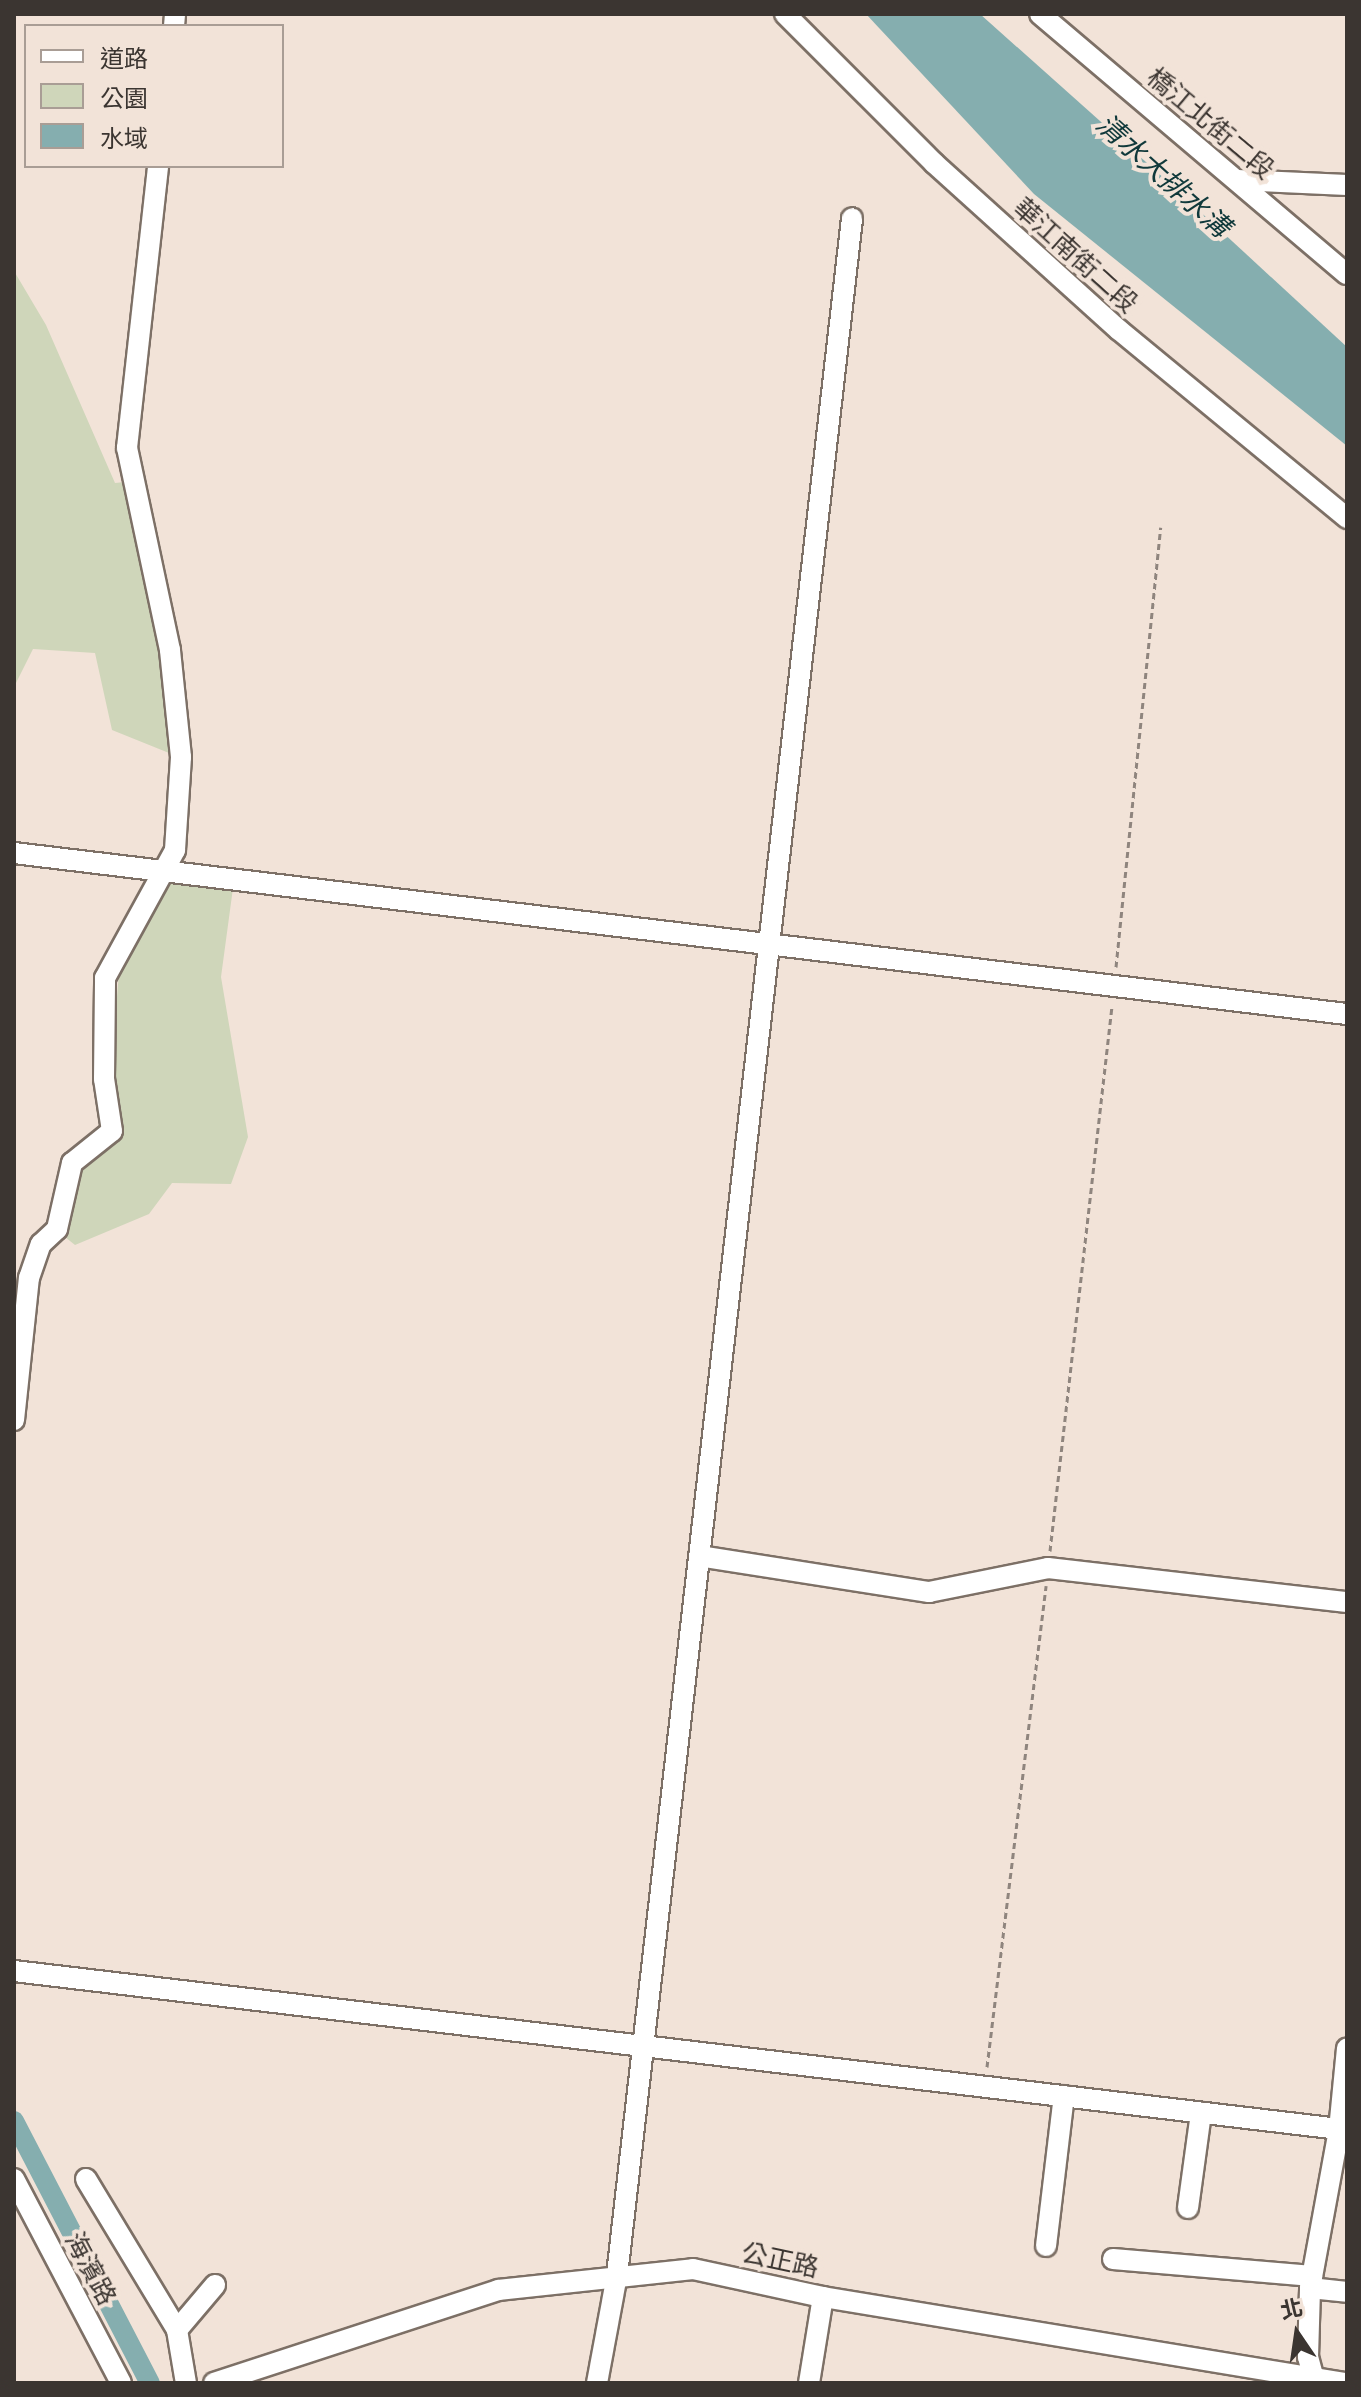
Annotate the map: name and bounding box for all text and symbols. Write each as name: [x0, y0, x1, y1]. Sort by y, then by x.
legend: [24, 24, 284, 168]
text: 道路: [100, 45, 148, 73]
street label: 橋江北街二段: [1140, 62, 1280, 186]
text: 公園: [100, 85, 148, 113]
water label: 清水大排水溝: [1089, 107, 1237, 245]
text: 水域: [100, 125, 148, 153]
street label: 華江南街二段: [1007, 192, 1143, 320]
street label: 海濱路: [58, 2227, 122, 2311]
street label: 公正路: [739, 2238, 821, 2284]
north arrow: [1257, 2293, 1337, 2373]
text: 北: [1278, 2294, 1305, 2324]

